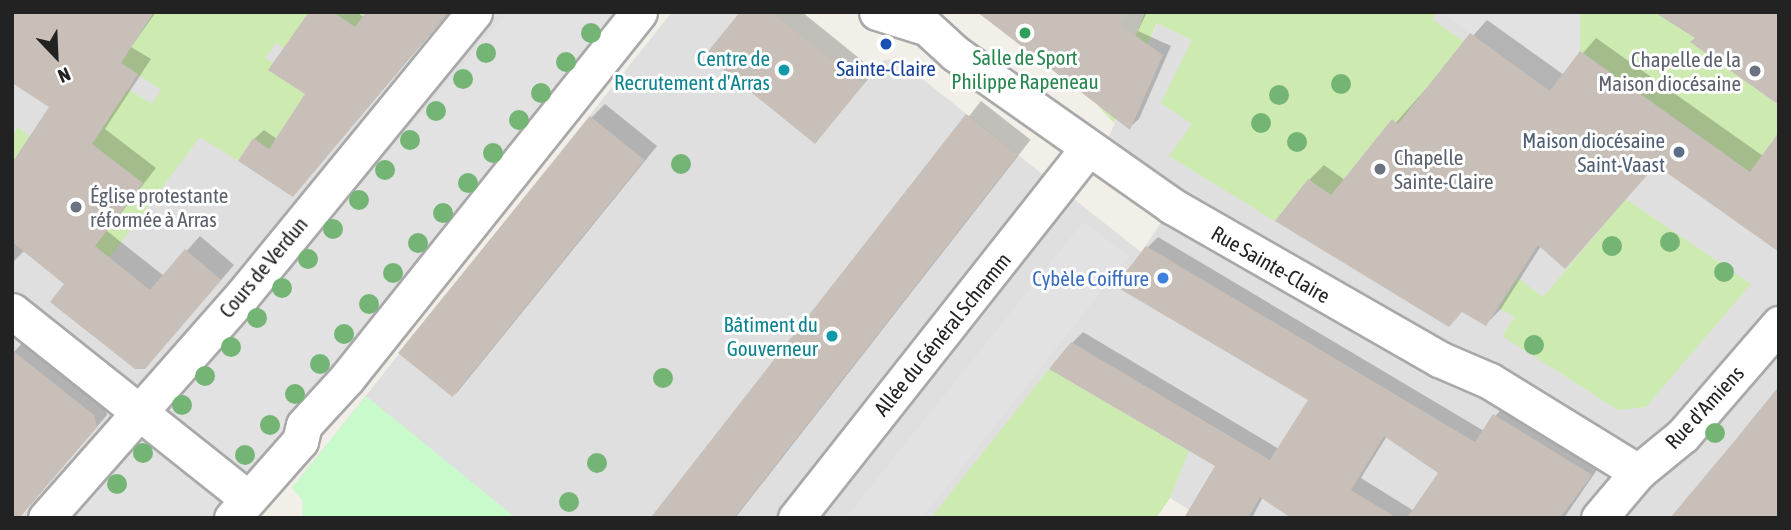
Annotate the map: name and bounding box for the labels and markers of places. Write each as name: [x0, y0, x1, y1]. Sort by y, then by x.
marker: Salle de Sport Philippe Rapeneau: [1017, 25, 1033, 41]
marker: Sainte-Claire: [878, 36, 894, 52]
place label: Salle de Sport Philippe Rapeneau: [951, 44, 1099, 94]
place label: Centre de Recrutement d'Arras: [614, 45, 770, 95]
place label: Chapelle de la Maison diocésaine: [1598, 46, 1741, 96]
place label: Sainte-Claire: [836, 55, 936, 81]
marker: Centre de Recrutement d'Arras: [776, 62, 792, 78]
marker: Chapelle de la Maison diocésaine: [1747, 63, 1763, 79]
place label: Maison diocésaine Saint-Vaast: [1522, 127, 1665, 177]
place label: Chapelle Sainte-Claire: [1394, 144, 1494, 194]
marker: Maison diocésaine Saint-Vaast: [1671, 144, 1687, 160]
marker: Chapelle Sainte-Claire: [1372, 161, 1388, 177]
place label: Église protestante réformée à Arras: [90, 182, 228, 232]
marker: Église protestante réformée à Arras: [68, 199, 84, 215]
place label: Cybèle Coiffure: [1032, 265, 1149, 291]
marker: Cybèle Coiffure: [1155, 270, 1171, 286]
place label: Bâtiment du Gouverneur: [724, 311, 818, 361]
marker: Bâtiment du Gouverneur: [824, 328, 840, 344]

